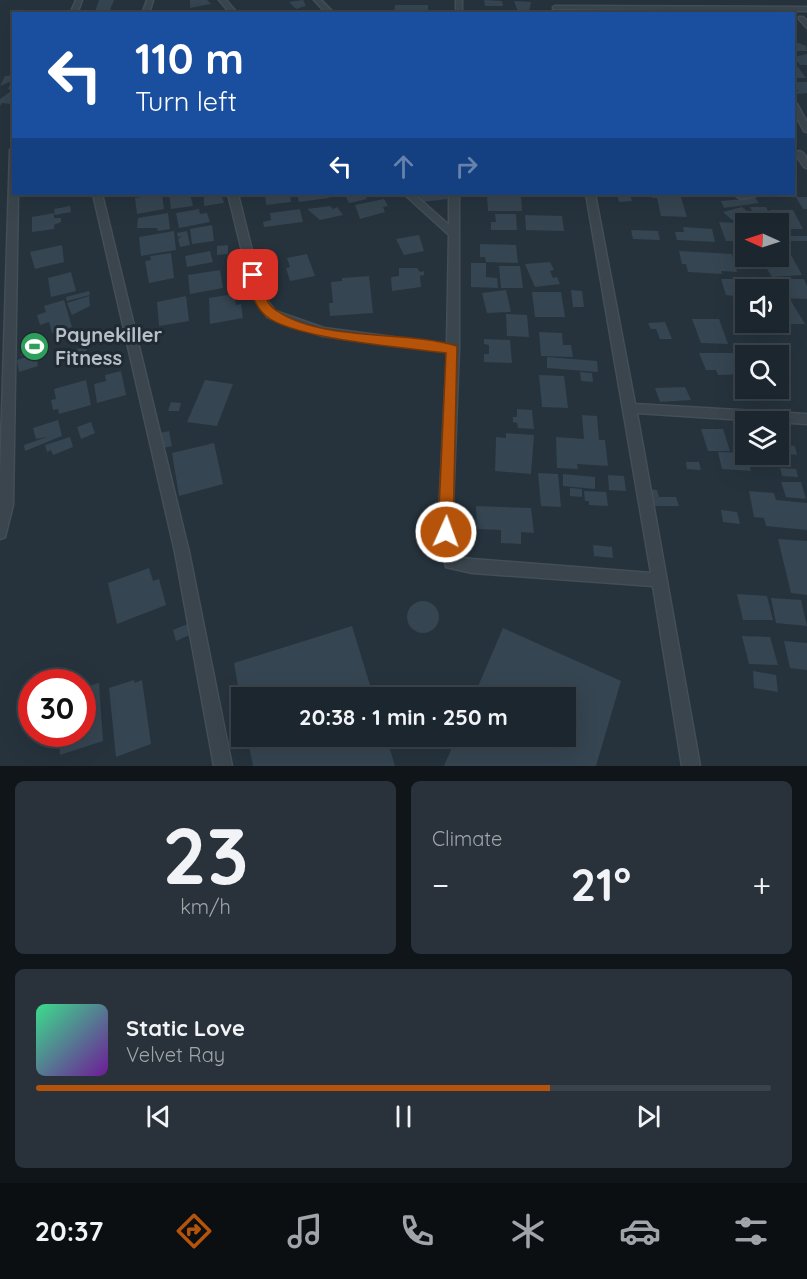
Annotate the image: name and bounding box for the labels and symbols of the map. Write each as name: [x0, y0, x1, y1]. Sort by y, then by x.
north arrow: [735, 213, 789, 267]
pin: [227, 249, 278, 300]
place label: Paynekiller Fitness: [55, 322, 162, 370]
sports icon: Paynekiller Fitness: [18, 330, 50, 362]
position arrow: [414, 500, 478, 564]
speed limit sign: 30: [18, 669, 96, 747]

